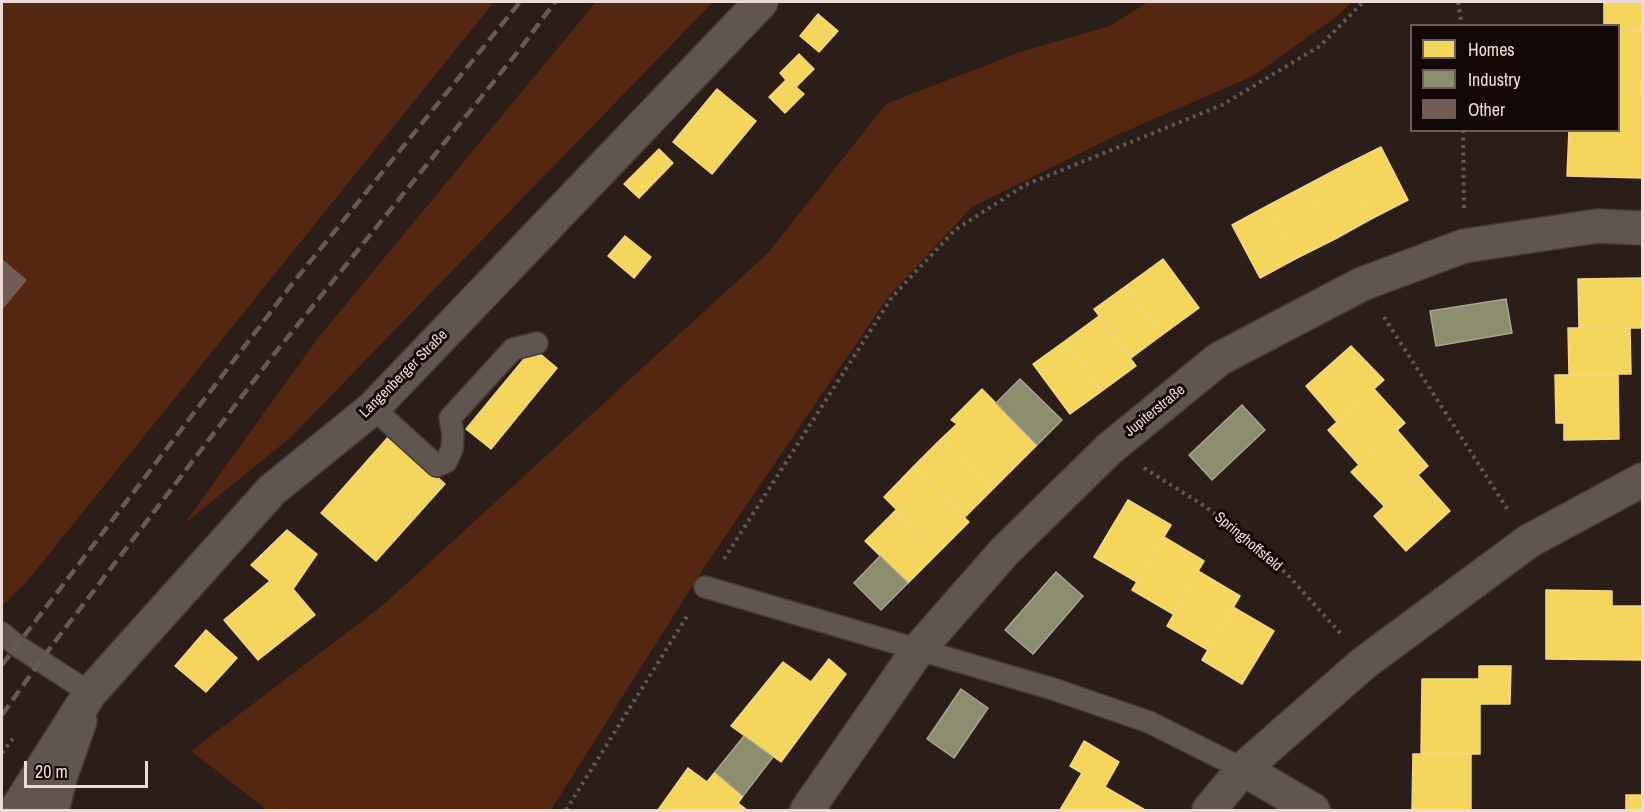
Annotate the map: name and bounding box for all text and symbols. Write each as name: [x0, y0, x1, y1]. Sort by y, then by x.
legend: [1410, 24, 1620, 132]
text: Homes: [1468, 37, 1515, 62]
text: Industry: [1468, 67, 1521, 92]
text: Other: [1468, 97, 1505, 122]
street label: Langenberger Straße: [356, 326, 452, 422]
street label: Jupiterstraße: [1121, 381, 1189, 441]
street label: Springhoffsfeld: [1211, 509, 1285, 575]
scale bar: [27, 749, 152, 787]
text: 20 m: [35, 759, 68, 784]

